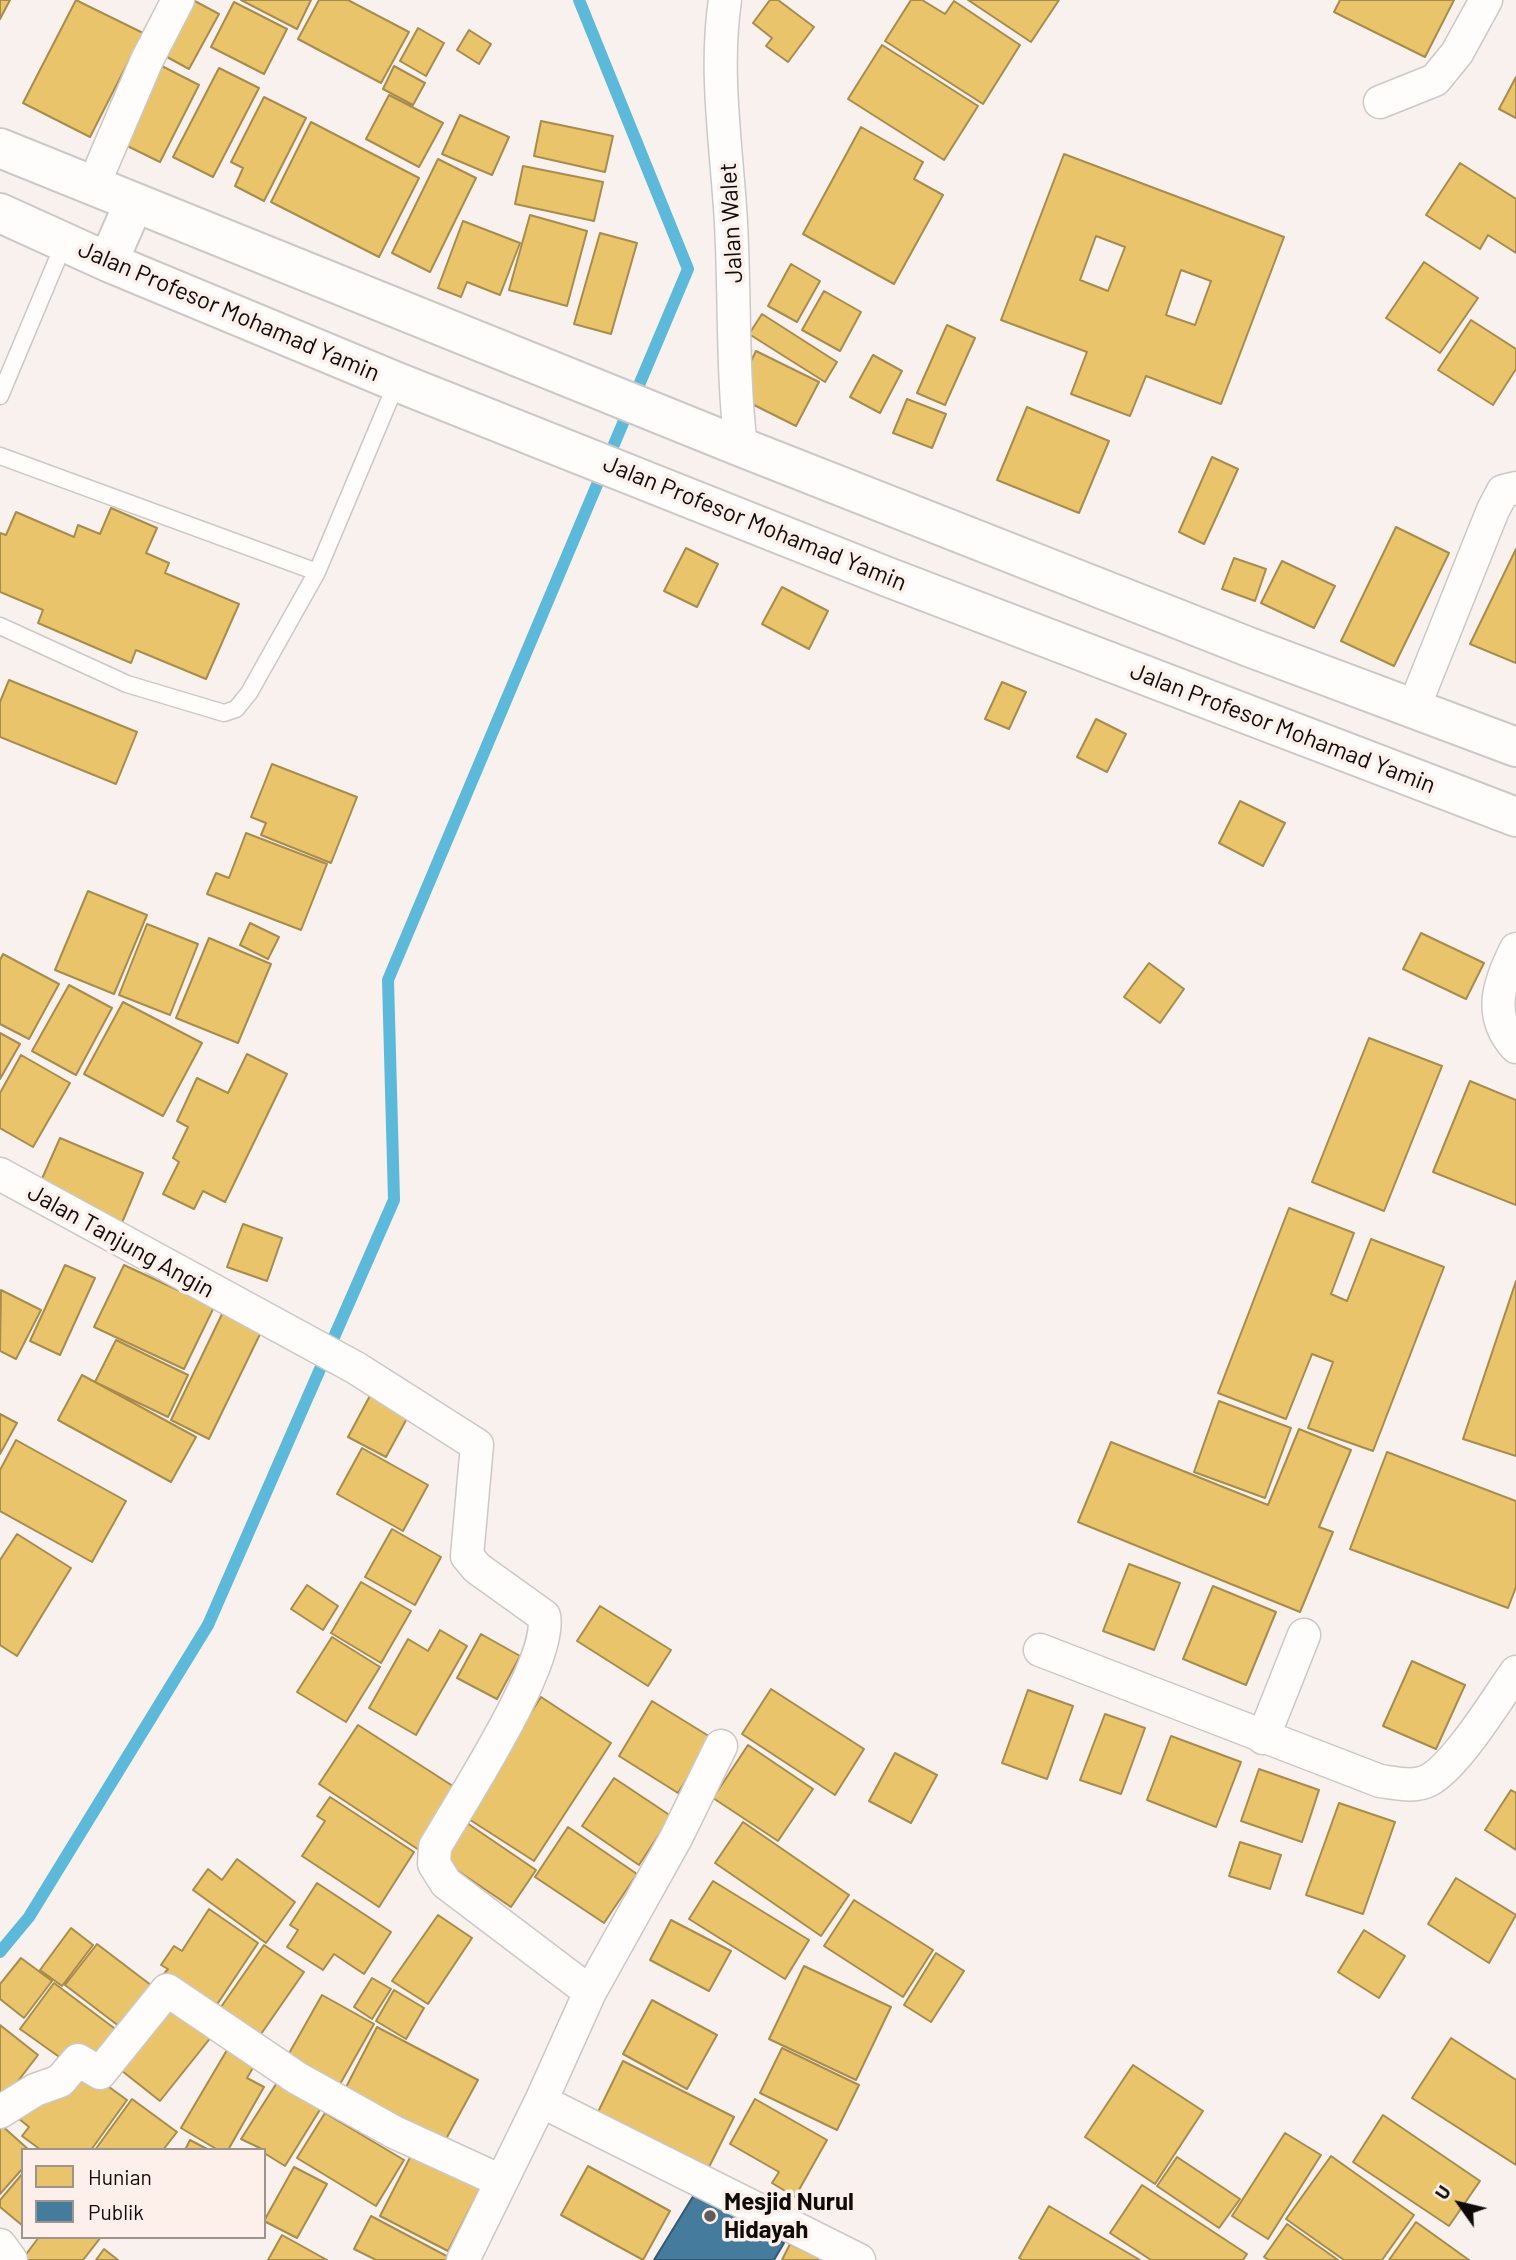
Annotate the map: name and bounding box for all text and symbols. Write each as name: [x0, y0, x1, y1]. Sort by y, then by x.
street label: Jalan Walet: [713, 162, 749, 284]
street label: Jalan Profesor Mohamad Yamin: [74, 234, 384, 388]
street label: Jalan Profesor Mohamad Yamin: [599, 449, 911, 597]
street label: Jalan Profesor Mohamad Yamin: [1126, 656, 1440, 800]
street label: Jalan Tanjung Angin: [23, 1178, 219, 1304]
legend: [21, 2148, 266, 2239]
text: Hunian: [88, 2164, 152, 2189]
north arrow: [1425, 2169, 1495, 2239]
text: U: [1429, 2181, 1455, 2203]
place label: Mesjid Nurul Hidayah: [724, 2188, 854, 2244]
text: Publik: [88, 2199, 144, 2224]
marker: Mesjid Nurul Hidayah: [702, 2208, 718, 2224]

